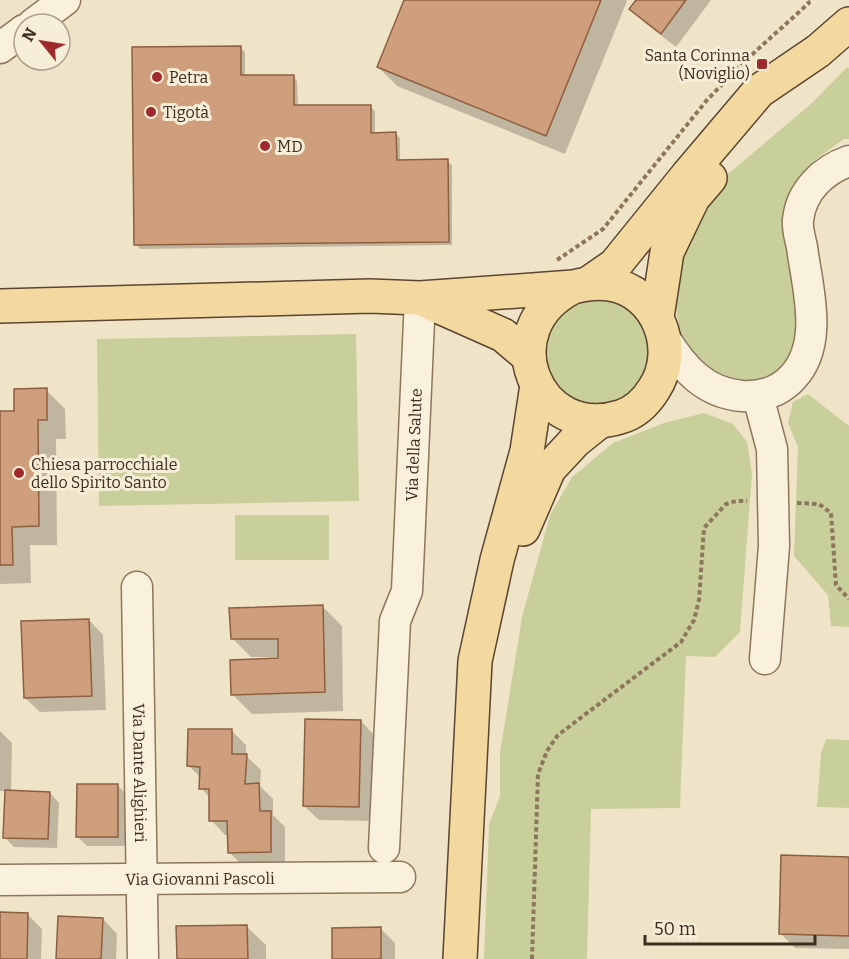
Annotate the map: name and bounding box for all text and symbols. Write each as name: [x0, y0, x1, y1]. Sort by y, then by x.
north arrow: [12, 12, 72, 72]
text: N: [18, 25, 41, 45]
place label: Santa Corinna (Noviglio): [645, 46, 750, 83]
marker: Santa Corinna (Noviglio): [755, 57, 769, 71]
place label: Petra: [169, 68, 208, 87]
marker: Petra: [150, 70, 164, 84]
place label: Tigotà: [163, 103, 209, 122]
marker: Tigotà: [144, 105, 158, 119]
place label: MD: [277, 137, 303, 156]
marker: MD: [258, 139, 272, 153]
street label: Via della Salute: [402, 388, 426, 502]
place label: Chiesa parrocchiale dello Spirito Santo: [31, 455, 177, 492]
marker: Chiesa parrocchiale dello Spirito Santo: [12, 466, 26, 480]
street label: Via Dante Alighieri: [129, 703, 150, 843]
street label: Via Giovanni Pascoli: [125, 869, 275, 889]
scale bar: [645, 908, 814, 946]
text: 50 m: [654, 918, 696, 940]

